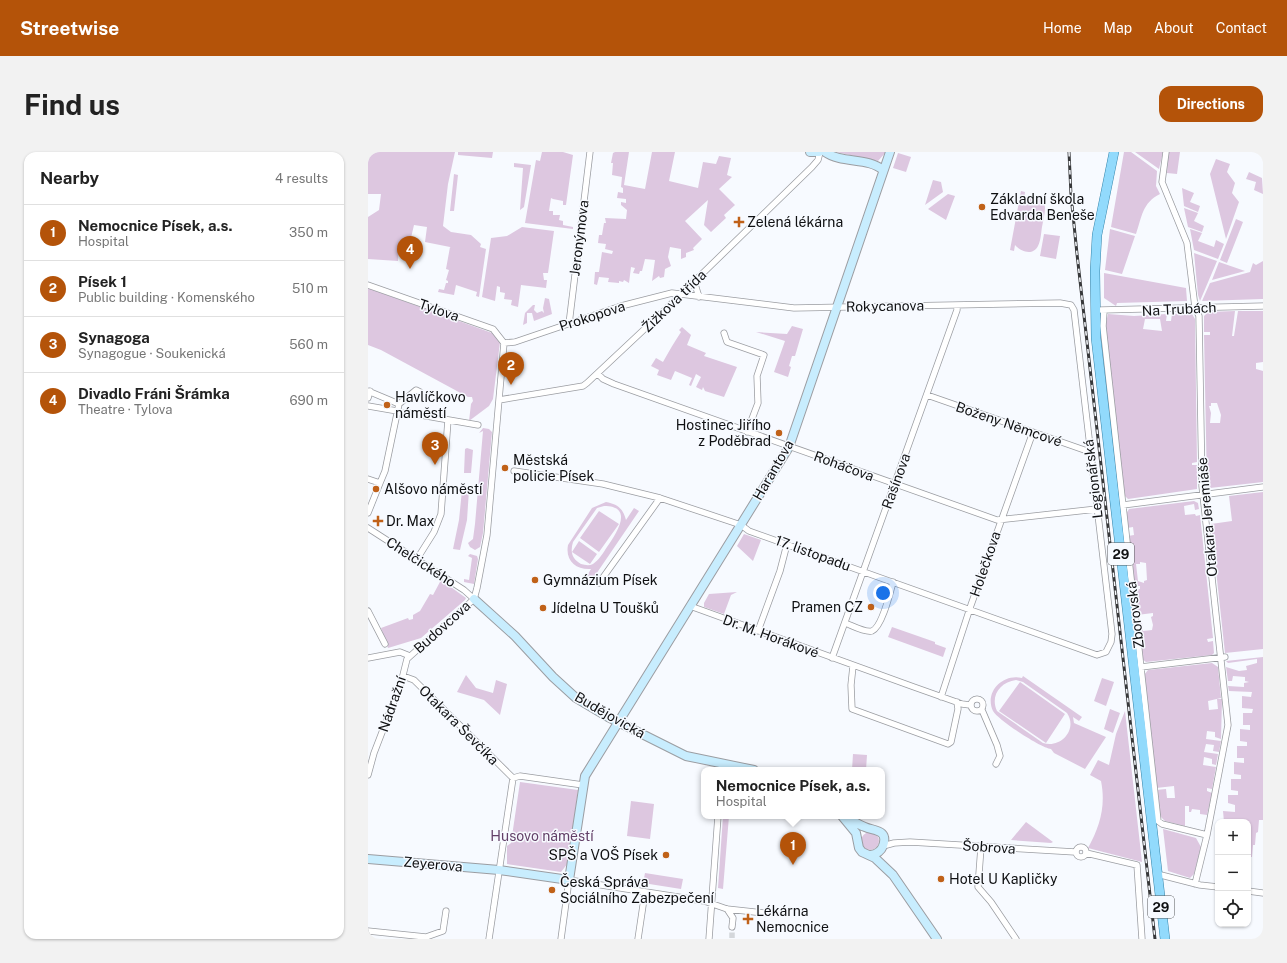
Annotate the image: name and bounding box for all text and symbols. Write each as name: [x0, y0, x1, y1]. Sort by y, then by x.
text: Streetwise: [20, 17, 119, 39]
text: Home: [1043, 20, 1082, 36]
text: Map: [1104, 20, 1132, 36]
text: About: [1154, 20, 1194, 36]
text: Contact: [1216, 20, 1267, 36]
button: Directions: [1159, 86, 1263, 122]
text: Find us: [24, 88, 120, 121]
text: Nearby: [40, 168, 99, 188]
text: 4 results: [275, 171, 328, 186]
place label: Základní škola Edvarda Beneše: [990, 191, 1095, 223]
street label: Jeronýmova: [566, 199, 592, 277]
marker: Základní škola Edvarda Beneše: [977, 202, 987, 212]
place label: Zelená lékárna: [747, 214, 843, 230]
text: Nemocnice Písek, a.s.: [78, 217, 232, 234]
marker: Zelená lékárna: [734, 217, 744, 227]
text: 1: [50, 225, 56, 240]
text: 350 m: [289, 225, 328, 240]
text: Hospital: [78, 234, 129, 249]
pin: 4: [397, 236, 423, 269]
street label: Žižkova třída: [638, 266, 709, 335]
text: Písek 1: [78, 273, 127, 290]
text: 2: [49, 281, 57, 296]
text: 510 m: [292, 281, 328, 296]
text: Public building · Komenského: [78, 290, 255, 305]
street label: Tylova: [417, 296, 461, 324]
street label: Rokycanova: [846, 297, 924, 315]
street label: Prokopova: [557, 298, 627, 334]
street label: Na Trubách: [1141, 299, 1217, 319]
text: Synagoga: [78, 329, 150, 346]
text: 3: [49, 337, 57, 352]
text: 560 m: [289, 337, 328, 352]
text: Synagogue · Soukenická: [78, 346, 226, 361]
pin: 2: [498, 352, 524, 385]
text: Divadlo Fráni Šrámka: [78, 385, 230, 402]
place label: Havlíčkovo náměstí: [395, 389, 466, 421]
text: 4: [49, 393, 57, 408]
text: 690 m: [290, 393, 328, 408]
street label: Boženy Němcové: [954, 398, 1064, 450]
marker: Havlíčkovo náměstí: [382, 400, 392, 410]
text: Theatre · Tylova: [78, 402, 172, 417]
place label: Hostinec Jiřího z Poděbrad: [676, 417, 771, 449]
marker: Hostinec Jiřího z Poděbrad: [774, 428, 784, 438]
pin: 3: [422, 432, 448, 465]
street label: Harantova: [749, 437, 797, 503]
street label: Legionářská: [1080, 439, 1106, 519]
street label: Roháčova: [812, 448, 876, 484]
street label: Rašínova: [879, 451, 913, 511]
place label: Městská policie Písek: [513, 452, 594, 484]
street label: Otakara Jeremiáše: [1194, 456, 1220, 577]
marker: Městská policie Písek: [500, 463, 510, 473]
place label: Alšovo náměstí: [384, 481, 483, 497]
marker: Alšovo náměstí: [371, 484, 381, 494]
place label: Dr. Max: [386, 513, 435, 529]
marker: Dr. Max: [373, 516, 383, 526]
street label: Holečkova: [966, 529, 1004, 599]
street label: 17. listopadu: [773, 532, 853, 574]
street label: Chelčického: [383, 534, 459, 590]
road number: 29: [1108, 543, 1134, 565]
place label: Gymnázium Písek: [543, 572, 658, 588]
marker: Gymnázium Písek: [530, 575, 540, 585]
street label: Zborovská: [1123, 581, 1147, 649]
your location: [873, 583, 893, 603]
street label: Budovcova: [410, 597, 474, 657]
place label: Pramen CZ: [791, 599, 863, 615]
place label: Jídelna U Toušků: [551, 600, 659, 616]
marker: Pramen CZ: [866, 602, 876, 612]
marker: Jídelna U Toušků: [538, 603, 548, 613]
street label: Dr. M. Horákové: [721, 611, 821, 661]
street label: Nádražní: [375, 673, 409, 734]
street label: Otakara Ševčíka: [416, 681, 503, 768]
street label: Budějovická: [572, 688, 648, 742]
popup: [701, 767, 885, 819]
text: Nemocnice Písek, a.s.: [716, 777, 870, 794]
text: Hospital: [716, 794, 767, 809]
map controls: [1215, 819, 1251, 927]
button: +: [1215, 819, 1251, 855]
park label: Husovo náměstí: [490, 828, 594, 844]
pin: 1: [780, 832, 806, 865]
street label: Šobrova: [962, 836, 1016, 857]
place label: SPŠ a VOŠ Písek: [549, 846, 658, 863]
marker: SPŠ a VOŠ Písek: [661, 850, 671, 860]
street label: Zeyerova: [403, 853, 463, 875]
button: −: [1215, 855, 1251, 891]
place label: Hotel U Kapličky: [949, 871, 1058, 887]
place label: Česká Správa Sociálního Zabezpečení: [560, 873, 715, 906]
marker: Hotel U Kapličky: [936, 874, 946, 884]
marker: Česká Správa Sociálního Zabezpečení: [547, 885, 557, 895]
button: locate: [1215, 891, 1251, 927]
road number: 29: [1148, 896, 1174, 918]
place label: Lékárna Nemocnice: [756, 903, 829, 935]
marker: Lékárna Nemocnice: [743, 914, 753, 924]

